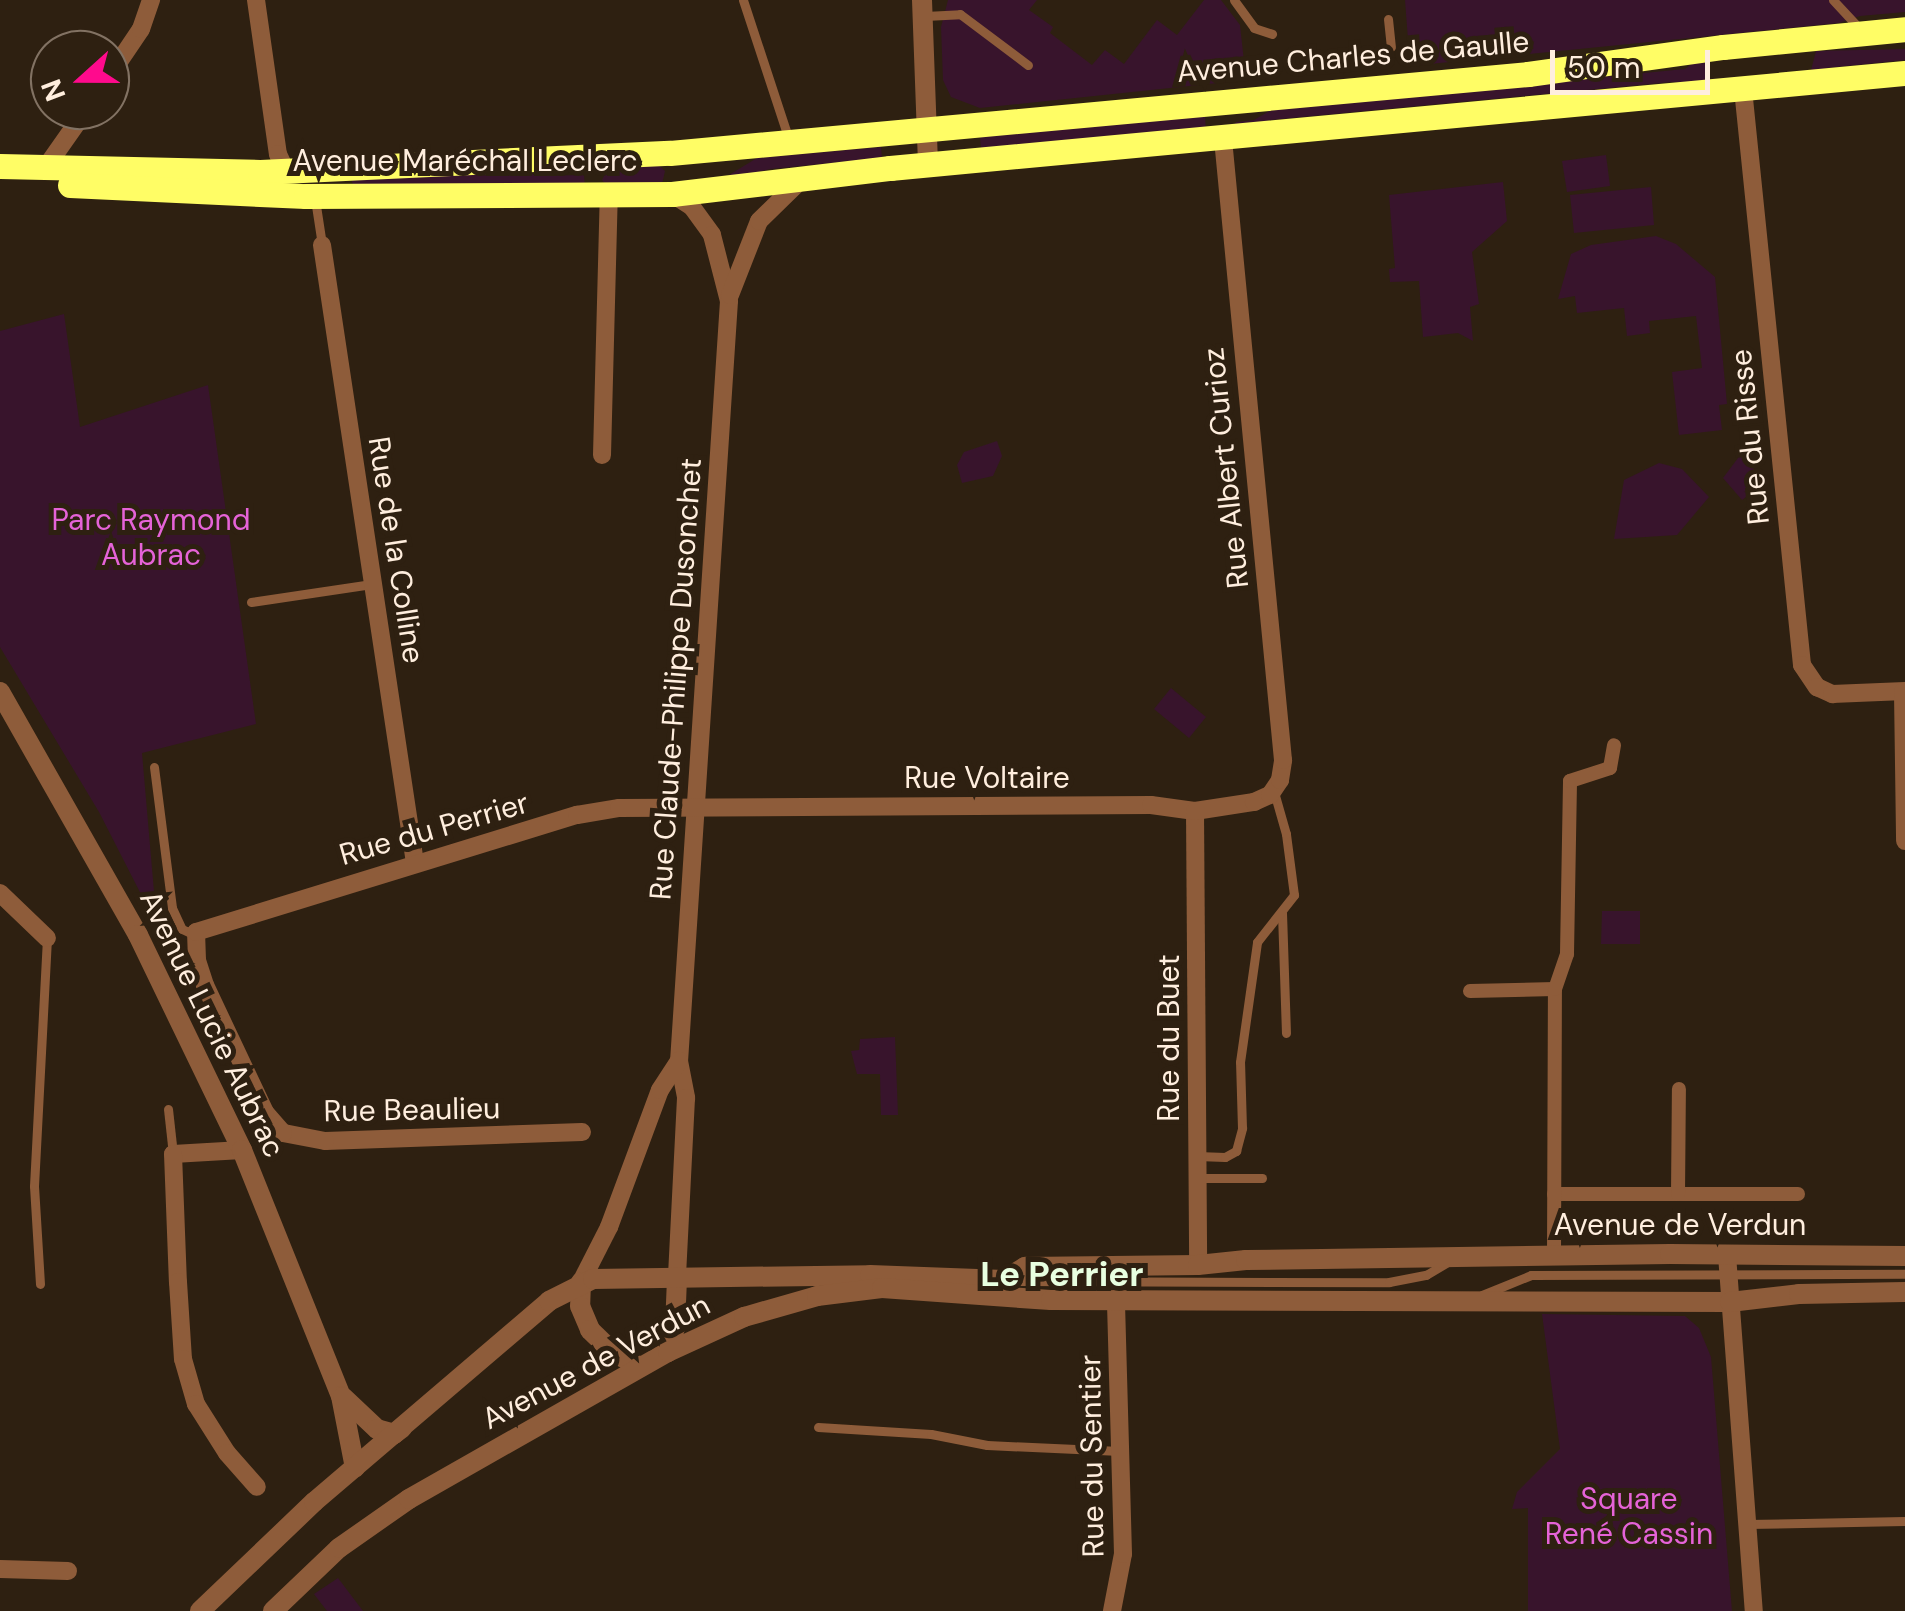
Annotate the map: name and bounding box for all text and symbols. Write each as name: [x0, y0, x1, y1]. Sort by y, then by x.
street label: Avenue Charles de Gaulle: [1175, 24, 1531, 90]
north arrow: [30, 30, 130, 130]
scale bar: [1555, 30, 1715, 92]
text: 50 m: [1567, 48, 1641, 87]
text: N: [32, 74, 74, 106]
street label: Avenue Maréchal Leclerc: [292, 143, 638, 179]
street label: Rue Albert Curioz: [1195, 346, 1257, 590]
street label: Rue du Risse: [1723, 348, 1777, 526]
street label: Rue de la Colline: [360, 434, 432, 666]
street label: Rue Claude-Philippe Dusonchet: [643, 457, 709, 901]
park label: Parc Raymond Aubrac: [51, 502, 251, 572]
street label: Rue Voltaire: [904, 760, 1070, 796]
street label: Rue du Perrier: [335, 785, 533, 873]
street label: Avenue Lucie Aubrac: [132, 885, 292, 1163]
street label: Rue du Buet: [1151, 954, 1187, 1122]
street label: Rue Beaulieu: [323, 1090, 501, 1130]
street label: Avenue de Verdun: [1554, 1207, 1806, 1243]
district label: Le Perrier: [980, 1253, 1144, 1295]
street label: Avenue de Verdun: [476, 1287, 716, 1437]
street label: Rue du Sentier: [1072, 1354, 1112, 1558]
park label: Square René Cassin: [1545, 1481, 1713, 1552]

